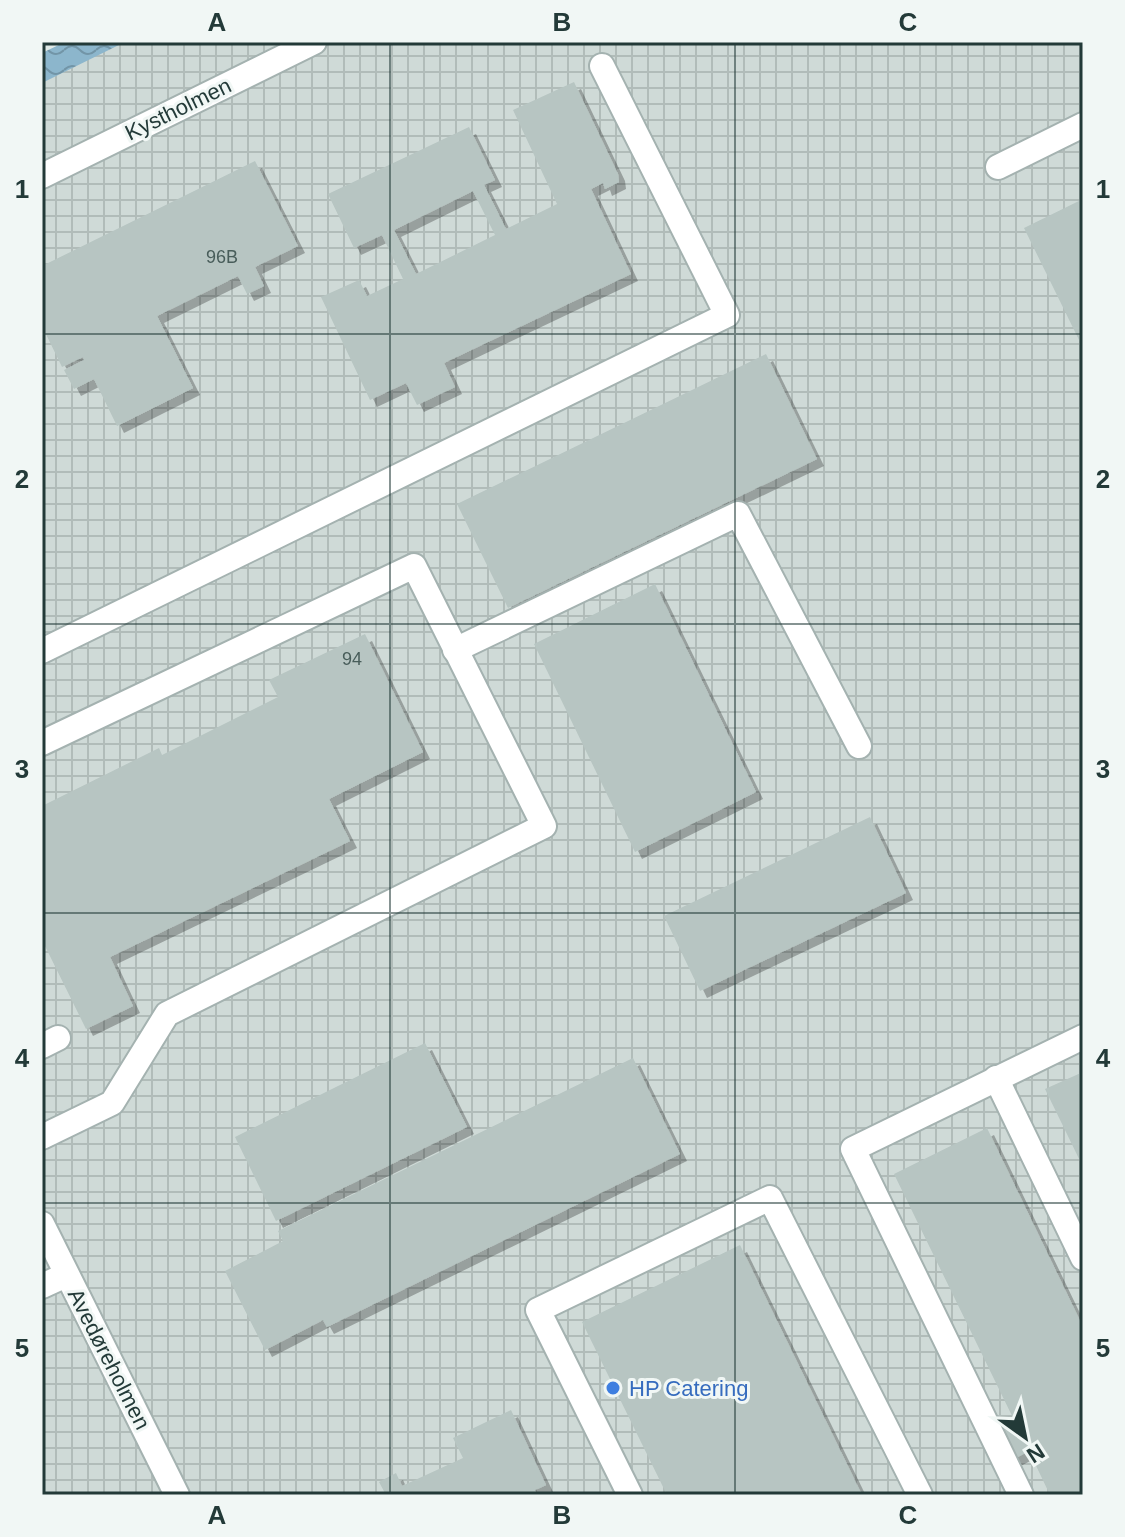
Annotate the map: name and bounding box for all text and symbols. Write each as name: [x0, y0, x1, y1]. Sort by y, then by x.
text: A: [208, 7, 227, 37]
text: B: [553, 7, 571, 37]
text: C: [899, 7, 918, 37]
street label: Kystholmen: [121, 73, 235, 145]
text: 1: [15, 174, 29, 204]
text: 1: [1096, 174, 1110, 204]
house number: 96B: [206, 247, 238, 267]
text: 2: [15, 464, 29, 494]
text: 2: [1096, 464, 1110, 494]
house number: 94: [342, 649, 362, 669]
text: 3: [15, 754, 29, 784]
text: 3: [1096, 754, 1110, 784]
text: 4: [15, 1043, 30, 1073]
text: 4: [1096, 1043, 1111, 1073]
street label: Avedøreholmen: [63, 1284, 155, 1434]
text: 5: [15, 1333, 29, 1363]
text: 5: [1096, 1333, 1110, 1363]
place label: HP Catering: [629, 1376, 748, 1401]
marker: HP Catering: [604, 1379, 622, 1397]
north arrow: [985, 1397, 1065, 1477]
text: N: [1022, 1439, 1049, 1468]
text: A: [208, 1500, 227, 1530]
text: B: [553, 1500, 571, 1530]
text: C: [899, 1500, 918, 1530]

